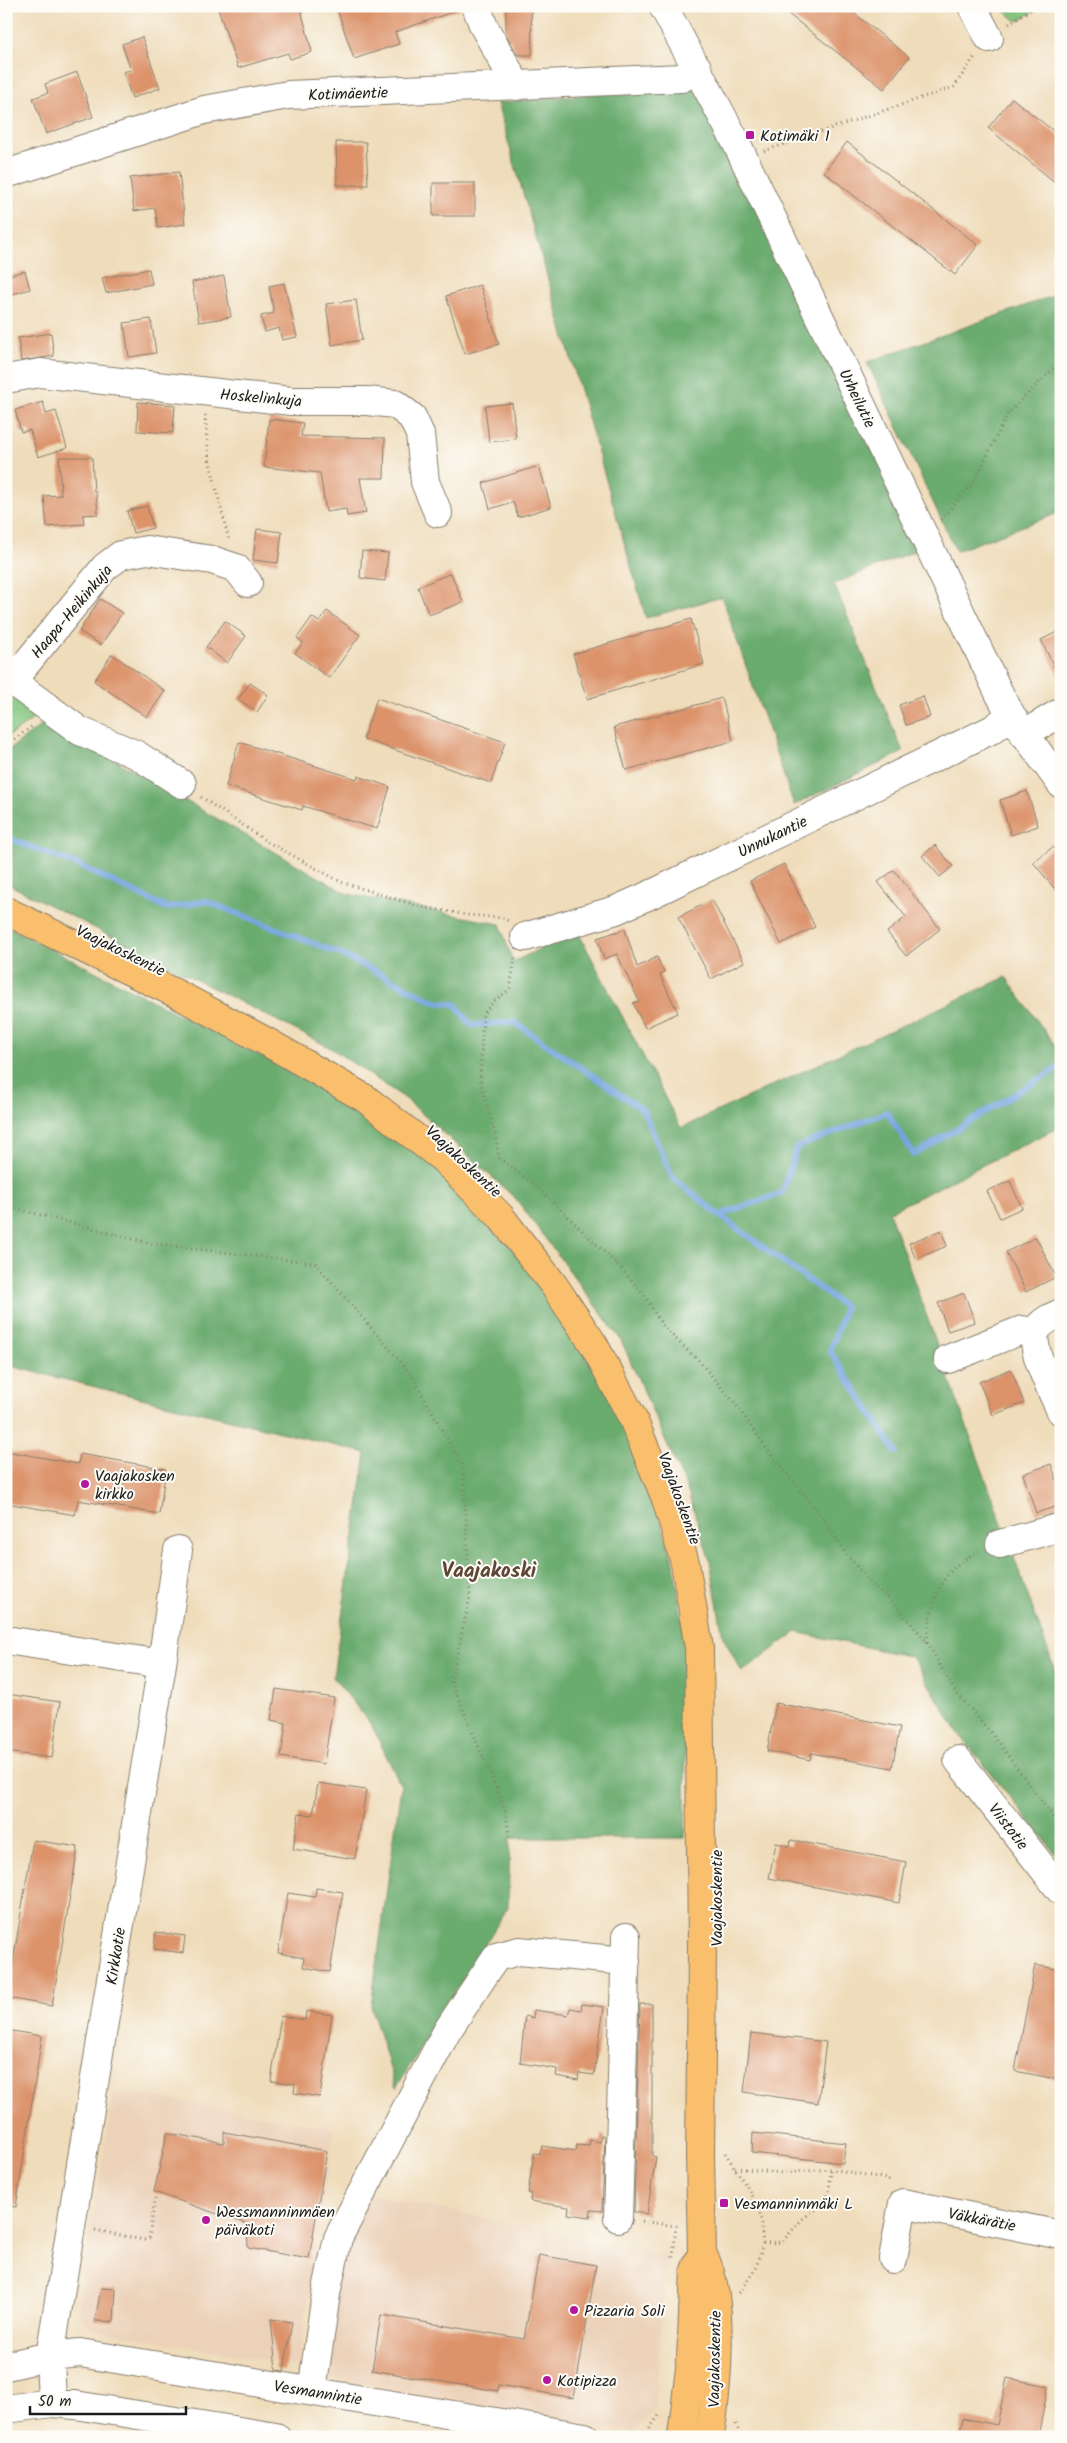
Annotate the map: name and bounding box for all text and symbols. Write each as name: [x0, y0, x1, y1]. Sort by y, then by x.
street label: Kotimäentie: [308, 81, 388, 108]
place label: Kotimäki 1: [760, 124, 830, 149]
marker: Kotimäki 1: [744, 129, 756, 141]
street label: Urheilutie: [832, 365, 882, 433]
street label: Hoskelinkuja: [219, 382, 303, 415]
street label: Haapa-Heikinkuja: [25, 559, 119, 665]
street label: Unnukantie: [733, 810, 812, 865]
street label: Vaajakoskentie: [71, 919, 169, 984]
street label: Vaajakoskentie: [419, 1120, 507, 1204]
street label: Vaajakoskentie: [650, 1449, 707, 1548]
place label: Vaajakosken kirkko: [95, 1464, 175, 1507]
marker: Vaajakosken kirkko: [79, 1478, 91, 1490]
district label: Vaajakoski: [442, 1555, 537, 1588]
street label: Viistotie: [981, 1798, 1034, 1856]
street label: Vaajakoskentie: [705, 1849, 730, 1947]
street label: Kirkkotie: [100, 1926, 133, 1987]
place label: Vesmanninmäki L: [734, 2192, 853, 2217]
marker: Vesmanninmäki L: [718, 2197, 730, 2209]
place label: Wessmanninmäen päiväkoti: [215, 2200, 335, 2243]
street label: Väkkärätie: [946, 2202, 1018, 2239]
marker: Wessmanninmäen päiväkoti: [200, 2214, 212, 2226]
place label: Pizzaria Soli: [584, 2299, 666, 2324]
marker: Pizzaria Soli: [568, 2304, 580, 2316]
street label: Vaajakoskentie: [702, 2310, 729, 2408]
place label: Kotipizza: [557, 2369, 617, 2394]
street label: Vesmannintie: [272, 2374, 364, 2413]
marker: Kotipizza: [541, 2374, 553, 2386]
scale bar: [30, 2383, 186, 2415]
text: 50 m: [38, 2390, 72, 2414]

